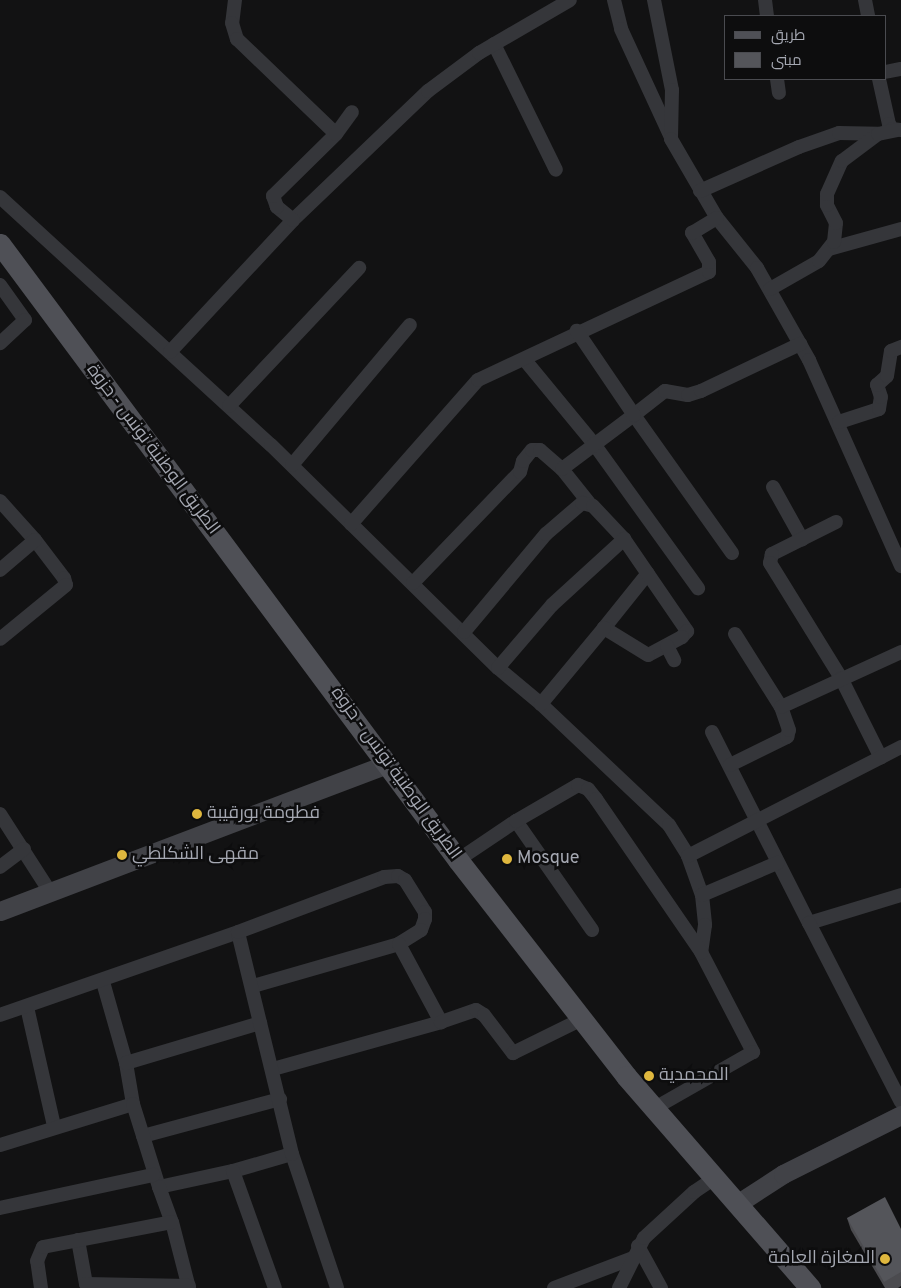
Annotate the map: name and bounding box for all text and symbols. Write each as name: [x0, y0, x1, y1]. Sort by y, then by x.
legend: [724, 15, 886, 80]
text: طريق: [771, 27, 805, 46]
text: مبنى: [771, 52, 802, 71]
street label: الطريق الوطنية تونس - حزوة: [81, 360, 223, 540]
street label: الطريق الوطنية تونس - حزوة: [325, 684, 465, 864]
place label: فطومة بورقيبة: [207, 803, 320, 825]
marker: فطومة بورقيبة: [191, 808, 203, 820]
place label: مقهى الشكلطي: [132, 844, 259, 866]
place label: Mosque: [517, 848, 579, 870]
marker: مقهى الشكلطي: [116, 849, 128, 861]
marker: Mosque: [501, 853, 513, 865]
place label: المحمدية: [659, 1065, 729, 1087]
marker: المحمدية: [643, 1070, 655, 1082]
place label: المغازة العامة: [768, 1248, 875, 1270]
marker: المغازة العامة: [879, 1253, 891, 1265]

